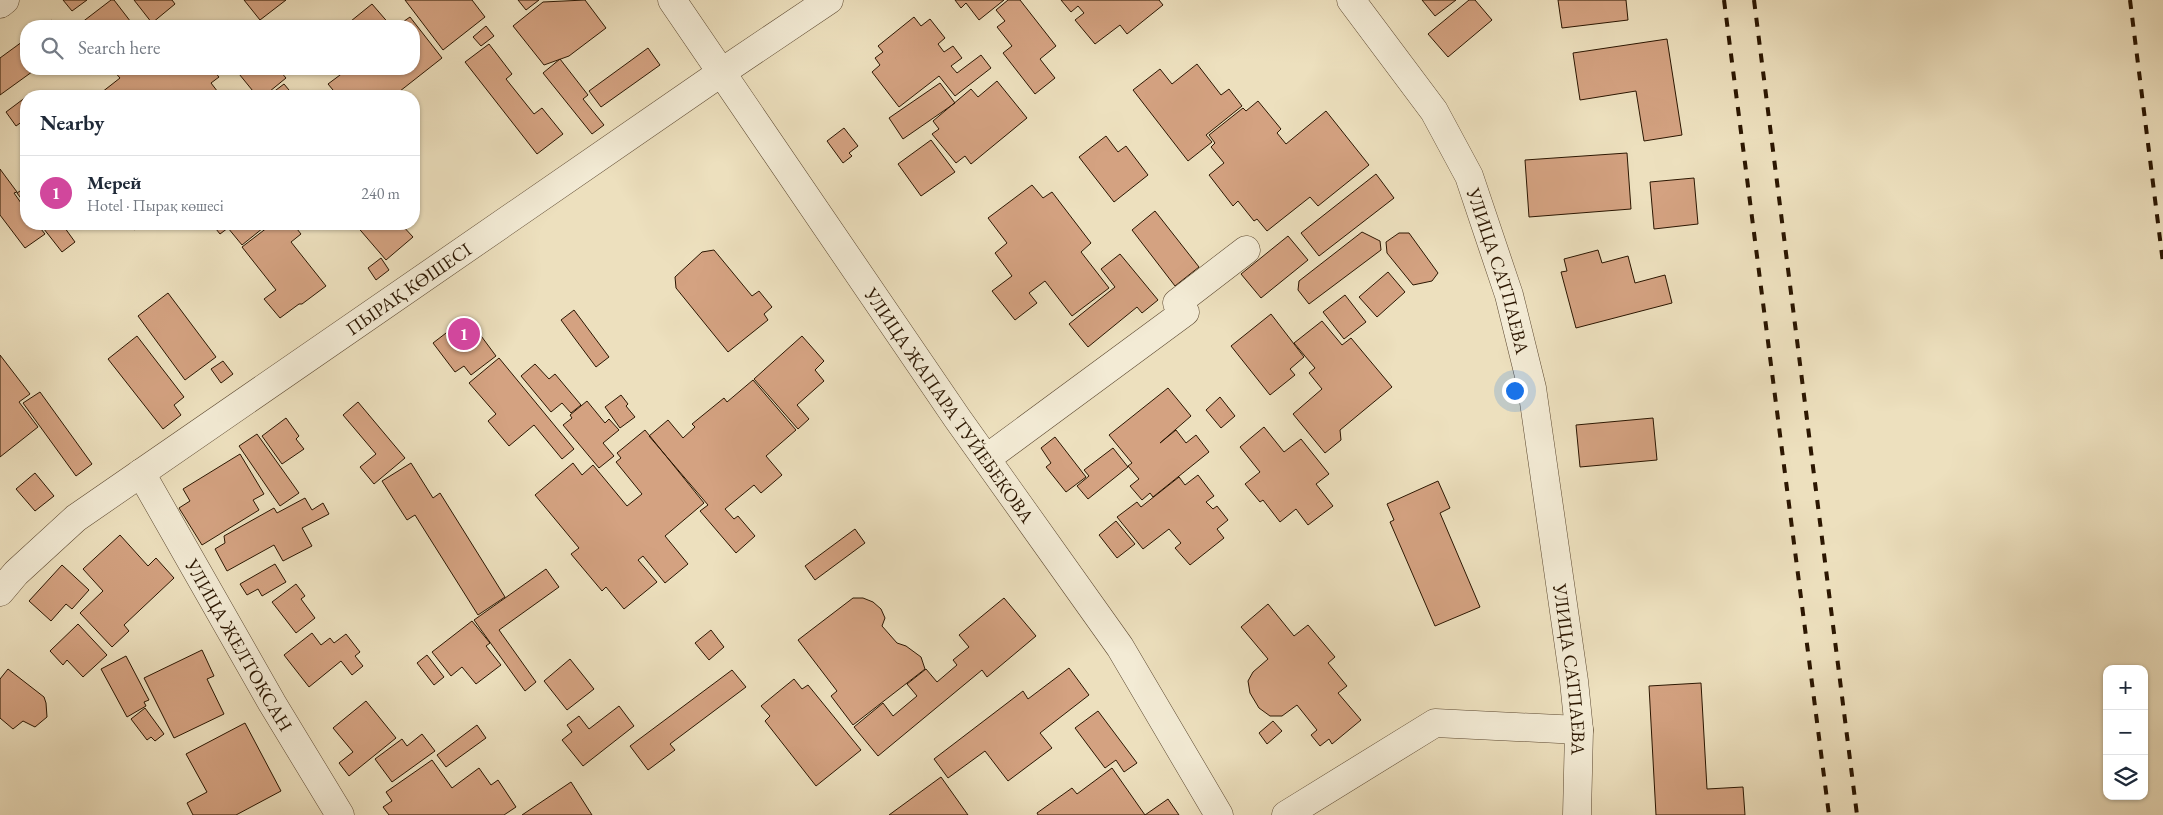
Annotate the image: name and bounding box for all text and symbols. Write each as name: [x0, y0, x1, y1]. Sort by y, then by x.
search box: [20, 20, 420, 75]
icon: search: [38, 34, 66, 62]
text: Search here: [78, 35, 160, 60]
text: Nearby: [40, 109, 104, 136]
text: Мерей: [87, 170, 142, 195]
text: 1: [52, 183, 60, 204]
text: 240 m: [361, 183, 400, 204]
street label: УЛИЦА САТПАЕВА: [1461, 184, 1535, 358]
text: Hotel · Пырақ көшесі: [87, 195, 224, 216]
street label: ПЫРАҚ КӨШЕСІ: [341, 237, 477, 341]
street label: УЛИЦА ЖАПАРА ТУЙЕБЕКОВА: [858, 282, 1040, 529]
pin: 1: [448, 315, 480, 353]
your location: [1502, 378, 1528, 404]
street label: УЛИЦА ЖЕЛТОКСАН: [179, 554, 298, 736]
street label: УЛИЦА САТПАЕВА: [1547, 581, 1591, 756]
map controls: [2103, 665, 2148, 800]
button: +: [2103, 665, 2148, 710]
button: −: [2103, 710, 2148, 755]
button: layers: [2103, 755, 2148, 800]

